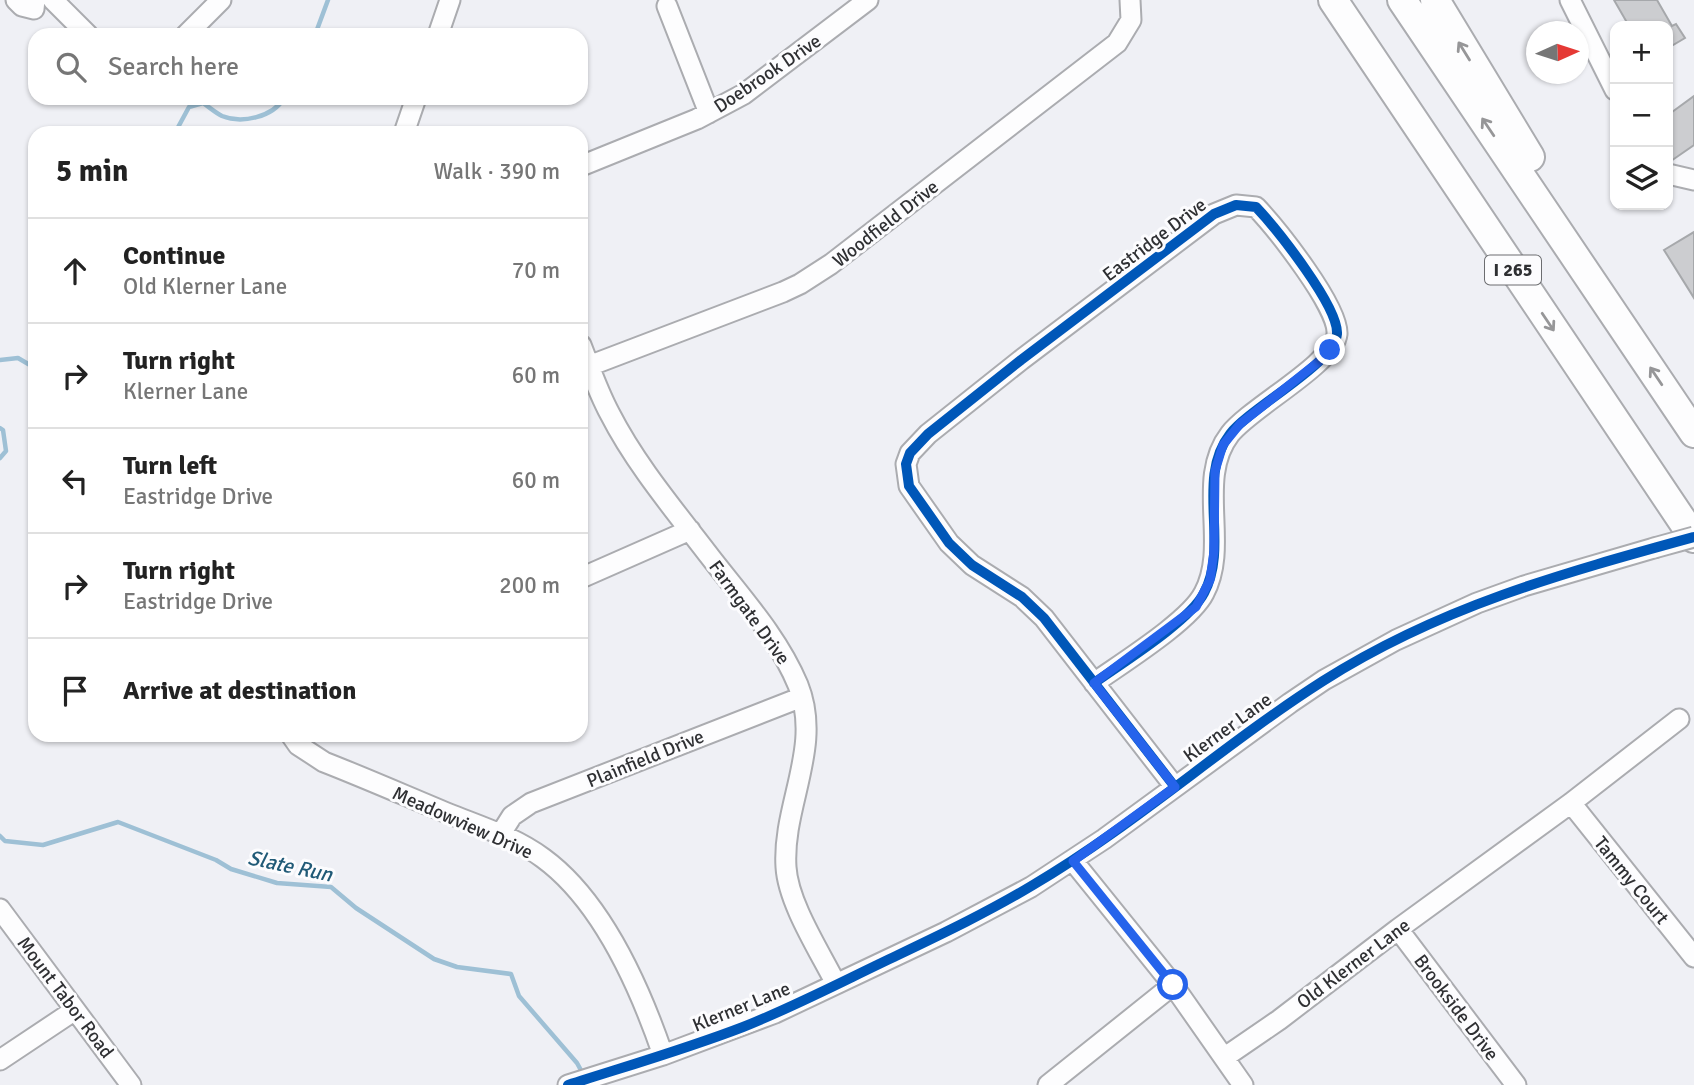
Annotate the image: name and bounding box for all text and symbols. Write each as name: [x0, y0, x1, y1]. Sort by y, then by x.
north arrow: [1526, 21, 1589, 84]
map controls: [1610, 21, 1673, 210]
button: +: [1610, 21, 1673, 84]
search box: [28, 28, 588, 105]
street label: Doebrook Drive: [709, 29, 826, 119]
one-way arrow: [1457, 41, 1471, 61]
icon: search: [52, 48, 90, 86]
text: Search here: [108, 51, 239, 83]
button: −: [1610, 84, 1673, 147]
one-way arrow: [1481, 118, 1495, 137]
button: layers: [1610, 147, 1673, 210]
text: 5 min: [56, 153, 128, 190]
text: Walk · 390 m: [434, 157, 560, 186]
street label: Woodfield Drive: [828, 175, 943, 273]
street label: Eastridge Drive: [1098, 193, 1211, 287]
text: Continue: [123, 240, 225, 272]
icon: ahead: [56, 252, 94, 290]
text: 70 m: [512, 256, 560, 285]
road number: I 265: [1485, 256, 1541, 284]
text: Old Klerner Lane: [123, 272, 287, 301]
one-way arrow: [1540, 312, 1555, 331]
route end: [1314, 334, 1345, 365]
text: Turn right: [123, 345, 235, 377]
icon: right: [56, 357, 94, 395]
text: 60 m: [512, 361, 560, 390]
one-way arrow: [1649, 367, 1663, 387]
text: Klerner Lane: [123, 377, 248, 406]
text: Turn left: [123, 450, 217, 482]
icon: left: [56, 462, 94, 500]
text: 60 m: [512, 466, 560, 495]
text: Eastridge Drive: [123, 482, 273, 511]
text: Turn right: [123, 555, 235, 587]
street label: Farmgate Drive: [703, 556, 795, 669]
icon: right: [56, 567, 94, 605]
text: 200 m: [499, 571, 560, 600]
text: Eastridge Drive: [123, 587, 273, 616]
icon: arrive: [56, 672, 94, 710]
text: Arrive at destination: [123, 675, 356, 707]
street label: Klerner Lane: [1179, 688, 1277, 768]
street label: Plainfield Drive: [583, 725, 708, 793]
street label: Meadowview Drive: [389, 781, 537, 865]
street label: Tammy Court: [1588, 832, 1674, 930]
water label: Slate Run: [245, 844, 335, 888]
street label: Old Klerner Lane: [1292, 913, 1415, 1014]
street label: Mount Tabor Road: [12, 932, 119, 1063]
street label: Brookside Drive: [1408, 950, 1504, 1065]
route start: [1157, 969, 1188, 1000]
street label: Klerner Lane: [689, 976, 794, 1037]

